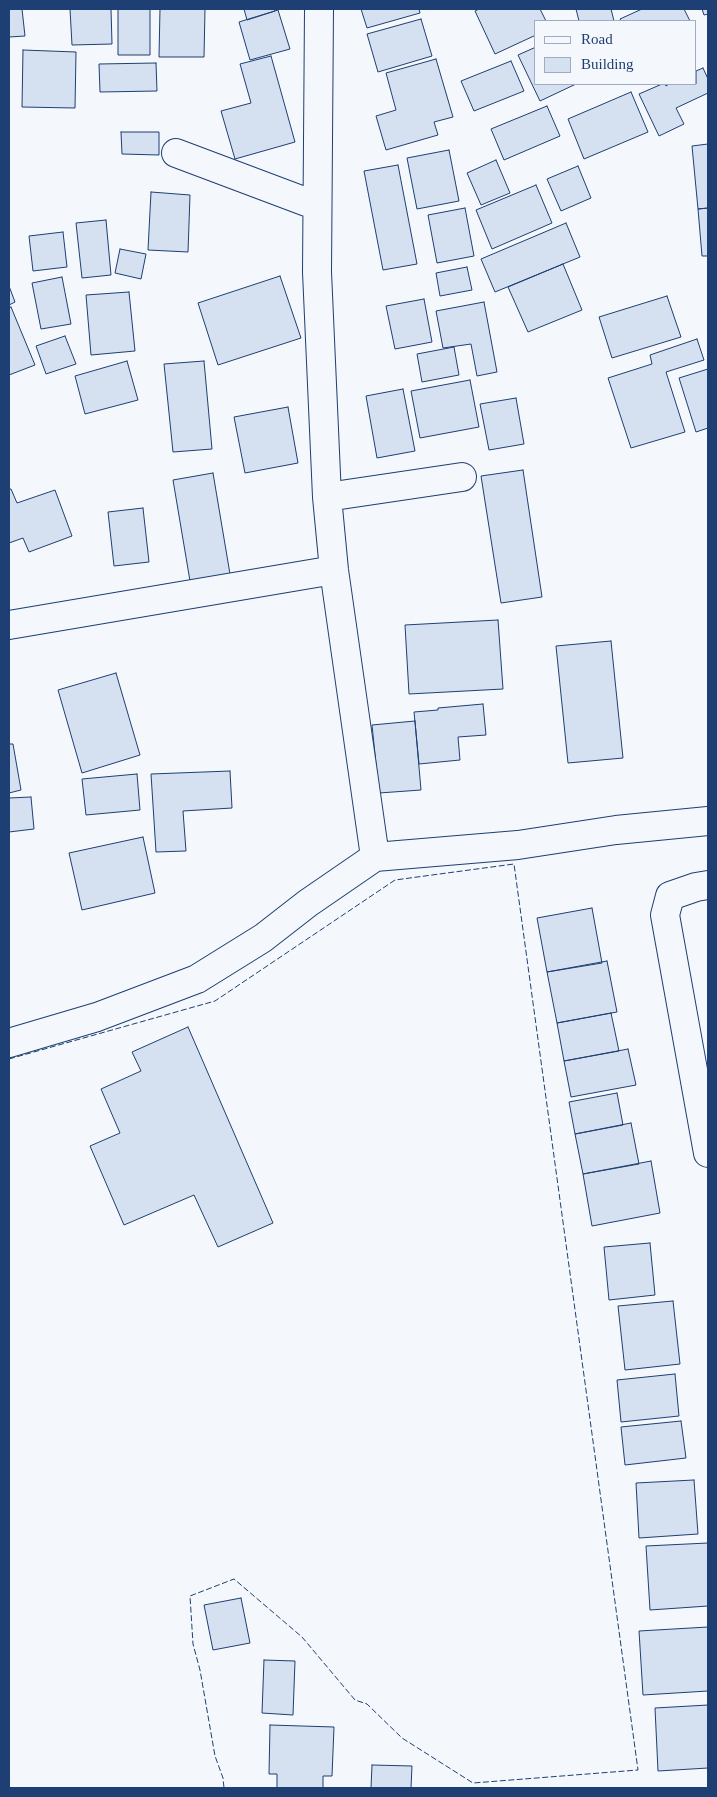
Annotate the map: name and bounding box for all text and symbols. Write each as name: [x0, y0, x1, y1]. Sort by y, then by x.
legend: [534, 20, 697, 85]
text: Road: [581, 31, 613, 47]
text: Building: [581, 56, 634, 72]

